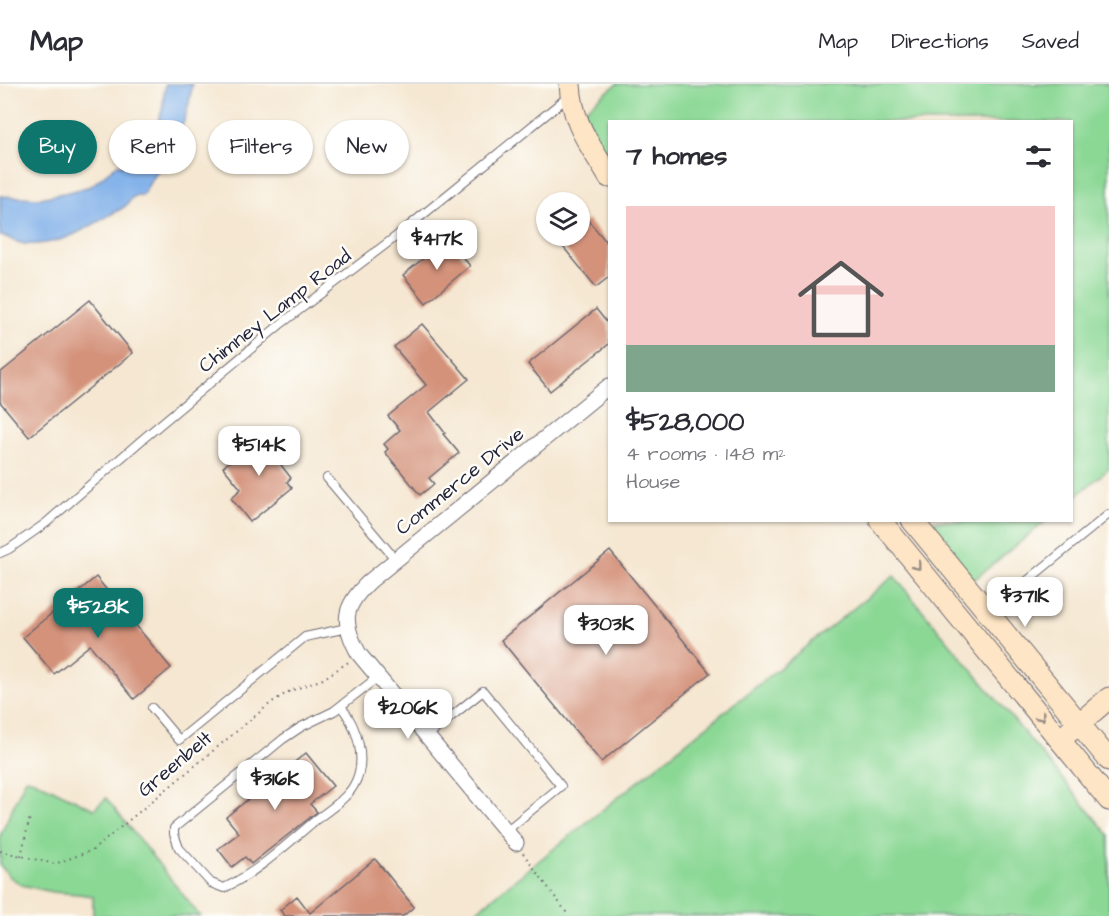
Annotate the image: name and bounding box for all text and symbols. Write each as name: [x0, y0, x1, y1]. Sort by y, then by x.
text: Map: [30, 22, 83, 61]
text: Map: [818, 27, 858, 56]
text: Directions: [891, 27, 989, 56]
text: Saved: [1022, 27, 1079, 56]
chip: Buy: [18, 120, 97, 174]
chip: Rent: [109, 120, 196, 174]
chip: Filters: [208, 120, 313, 174]
chip: New: [325, 120, 409, 174]
text: 7 homes: [626, 138, 727, 174]
icon: filters: [1022, 140, 1055, 173]
map controls: [536, 192, 590, 246]
button: layers: [536, 192, 590, 246]
pin: $417K: [395, 220, 479, 271]
text: $417K: [411, 225, 463, 253]
street label: Chimney Lamp Road: [193, 242, 358, 380]
icon: home: [787, 245, 895, 353]
text: $528,000: [626, 404, 744, 440]
street label: Commerce Drive: [390, 420, 530, 542]
pin: $514K: [217, 426, 301, 477]
text: $514K: [232, 431, 286, 459]
text: 4 rooms · 148 m²: [626, 440, 786, 468]
text: House: [626, 468, 680, 496]
one-way arrow: [910, 559, 921, 570]
pin: $371K: [983, 577, 1067, 628]
text: $371K: [1001, 582, 1049, 610]
pin: $528K: [56, 588, 140, 639]
text: $528K: [67, 593, 129, 621]
pin: $303K: [564, 605, 648, 656]
text: $303K: [578, 610, 634, 638]
pin: $206K: [366, 689, 450, 740]
text: $206K: [378, 694, 438, 722]
one-way arrow: [1033, 710, 1044, 721]
street label: Greenbelt: [132, 724, 218, 804]
pin: $316K: [233, 760, 317, 811]
text: $316K: [251, 765, 299, 793]

